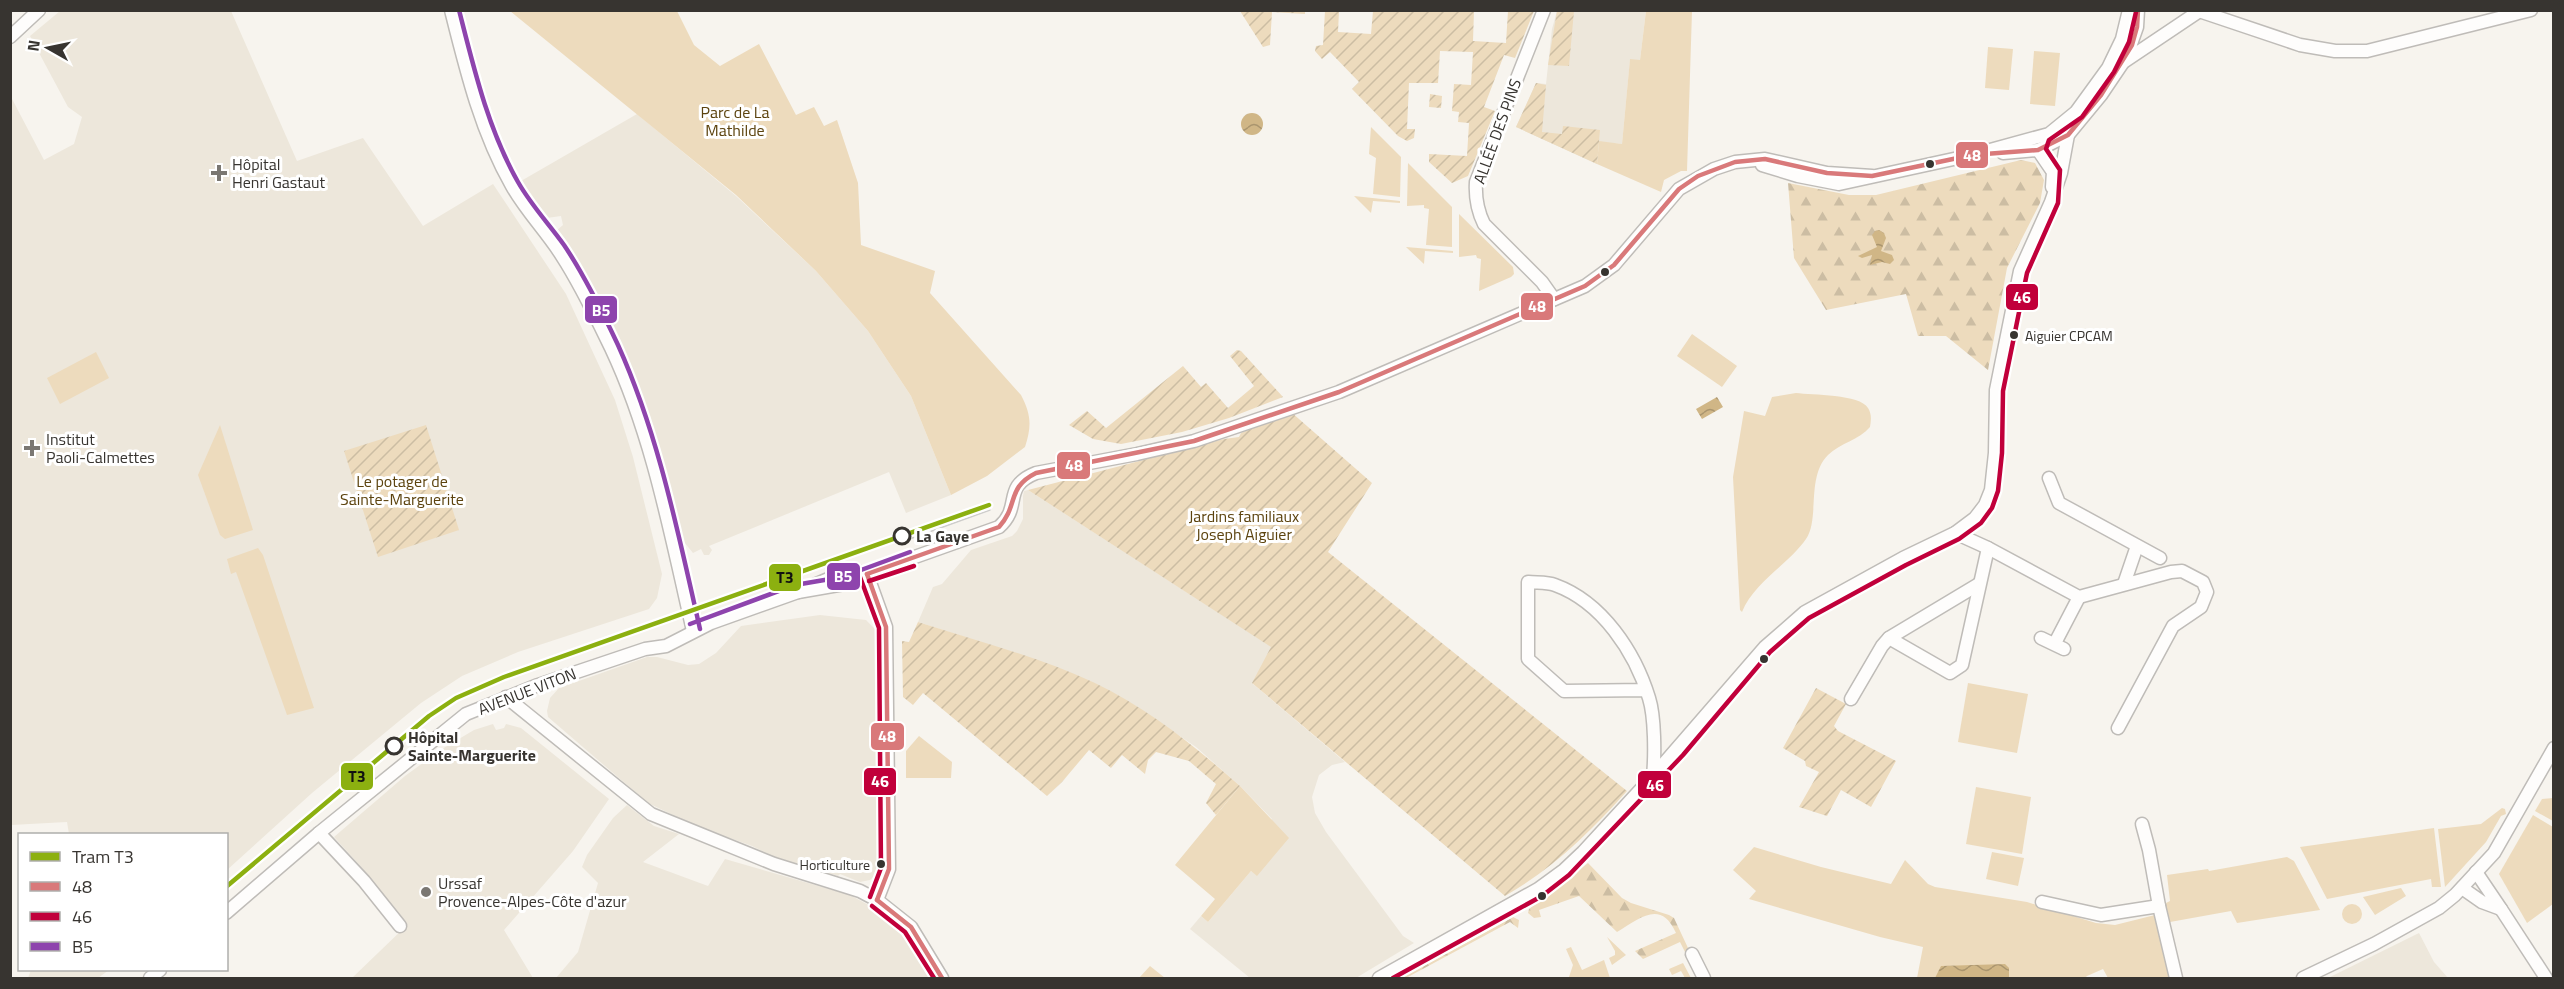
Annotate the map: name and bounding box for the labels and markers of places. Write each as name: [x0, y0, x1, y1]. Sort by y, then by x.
place label: Hôpital Henri Gastaut: [232, 152, 325, 194]
unlabelled marker: [1924, 158, 1936, 170]
marker: Hôpital Henri Gastaut: [210, 164, 228, 182]
unlabelled marker: [1599, 266, 1611, 278]
place label: Aiguier CPCAM: [2025, 325, 2113, 346]
marker: Aiguier CPCAM: [2008, 329, 2020, 341]
place label: Institut Paoli-Calmettes: [46, 427, 155, 469]
marker: Institut Paoli-Calmettes: [23, 439, 41, 457]
place label: La Gaye: [916, 524, 969, 548]
marker: La Gaye: [893, 527, 911, 545]
unlabelled marker: [1758, 653, 1770, 665]
place label: Hôpital Sainte-Marguerite: [408, 725, 536, 767]
marker: Hôpital Sainte-Marguerite: [385, 737, 403, 755]
place label: Horticulture: [800, 854, 870, 875]
marker: Horticulture: [875, 858, 887, 870]
place label: Urssaf Provence-Alpes-Côte d'azur: [438, 871, 627, 913]
marker: Urssaf Provence-Alpes-Côte d'azur: [419, 885, 433, 899]
unlabelled marker: [1536, 890, 1548, 902]

